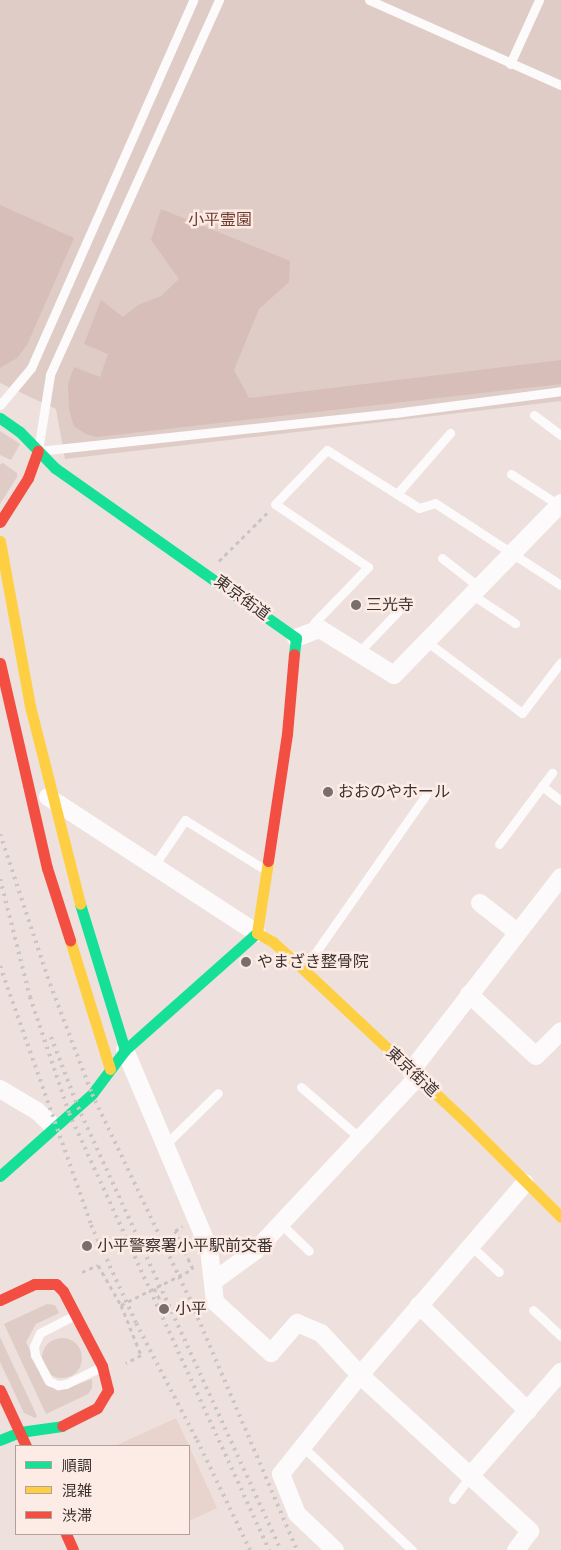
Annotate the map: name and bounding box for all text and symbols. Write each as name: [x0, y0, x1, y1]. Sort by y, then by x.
park label: 小平霊園: [188, 210, 252, 230]
street label: 東京街道: [210, 571, 274, 625]
place label: 三光寺: [366, 595, 414, 615]
marker: 三光寺: [350, 599, 362, 611]
place label: おおのやホール: [338, 782, 450, 802]
marker: おおのやホール: [322, 786, 334, 798]
place label: やまざき整骨院: [257, 952, 369, 972]
marker: やまざき整骨院: [239, 955, 253, 969]
street label: 東京街道: [382, 1043, 442, 1101]
place label: 小平警察署小平駅前交番: [97, 1236, 273, 1256]
marker: 小平警察署小平駅前交番: [81, 1240, 93, 1252]
place label: 小平: [175, 1299, 207, 1319]
marker: 小平: [157, 1302, 171, 1316]
legend: [15, 1445, 190, 1535]
text: 順調: [62, 1457, 92, 1474]
text: 混雑: [62, 1482, 92, 1499]
text: 渋滞: [62, 1507, 92, 1524]

